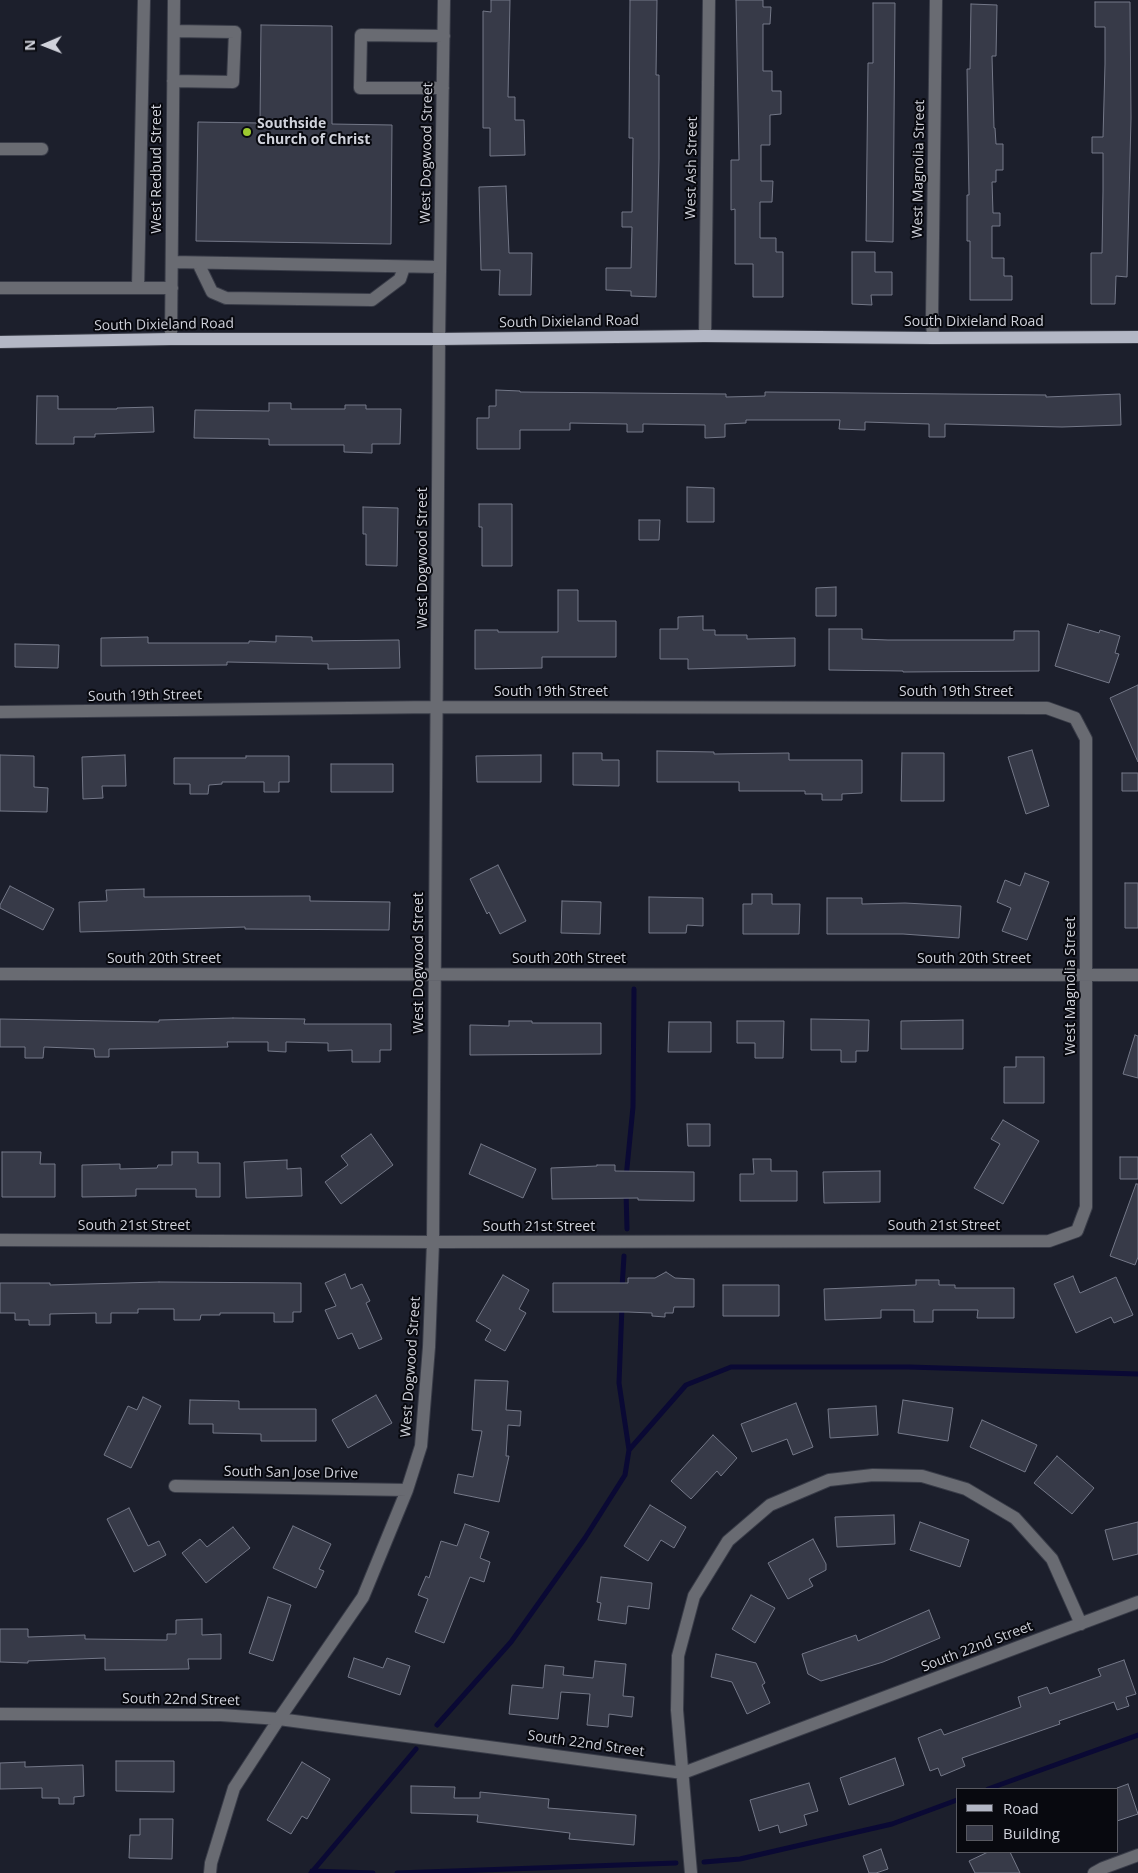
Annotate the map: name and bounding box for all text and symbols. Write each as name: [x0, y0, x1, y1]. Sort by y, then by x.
north arrow: [20, 20, 70, 70]
text: N: [20, 39, 39, 51]
street label: West Dogwood Street: [417, 82, 437, 224]
street label: West Magnolia Street: [909, 100, 929, 238]
street label: West Redbud Street: [149, 104, 165, 234]
place label: Southside Church of Christ: [257, 116, 370, 148]
street label: West Ash Street: [683, 116, 701, 220]
marker: Southside Church of Christ: [241, 126, 253, 138]
street label: South Dixieland Road: [499, 312, 639, 332]
street label: South Dixieland Road: [904, 314, 1044, 330]
street label: South Dixieland Road: [94, 315, 234, 335]
street label: West Dogwood Street: [415, 487, 431, 629]
street label: South 19th Street: [494, 684, 608, 700]
street label: South 19th Street: [899, 684, 1013, 700]
street label: South 19th Street: [88, 687, 202, 705]
street label: West Dogwood Street: [411, 892, 427, 1034]
street label: West Magnolia Street: [1063, 917, 1079, 1055]
street label: South 20th Street: [107, 951, 221, 967]
street label: South 20th Street: [512, 951, 626, 967]
street label: South 20th Street: [917, 951, 1031, 967]
street label: South 21st Street: [78, 1218, 190, 1234]
street label: South 21st Street: [888, 1218, 1000, 1234]
street label: South 21st Street: [483, 1219, 595, 1235]
street label: West Dogwood Street: [398, 1296, 424, 1438]
street label: South San Jose Drive: [224, 1463, 358, 1483]
street label: South 22nd Street: [919, 1618, 1035, 1676]
street label: South 22nd Street: [122, 1691, 240, 1709]
street label: South 22nd Street: [527, 1727, 645, 1761]
legend: [956, 1788, 1118, 1853]
text: Road: [1003, 1798, 1039, 1818]
text: Building: [1003, 1823, 1060, 1843]

